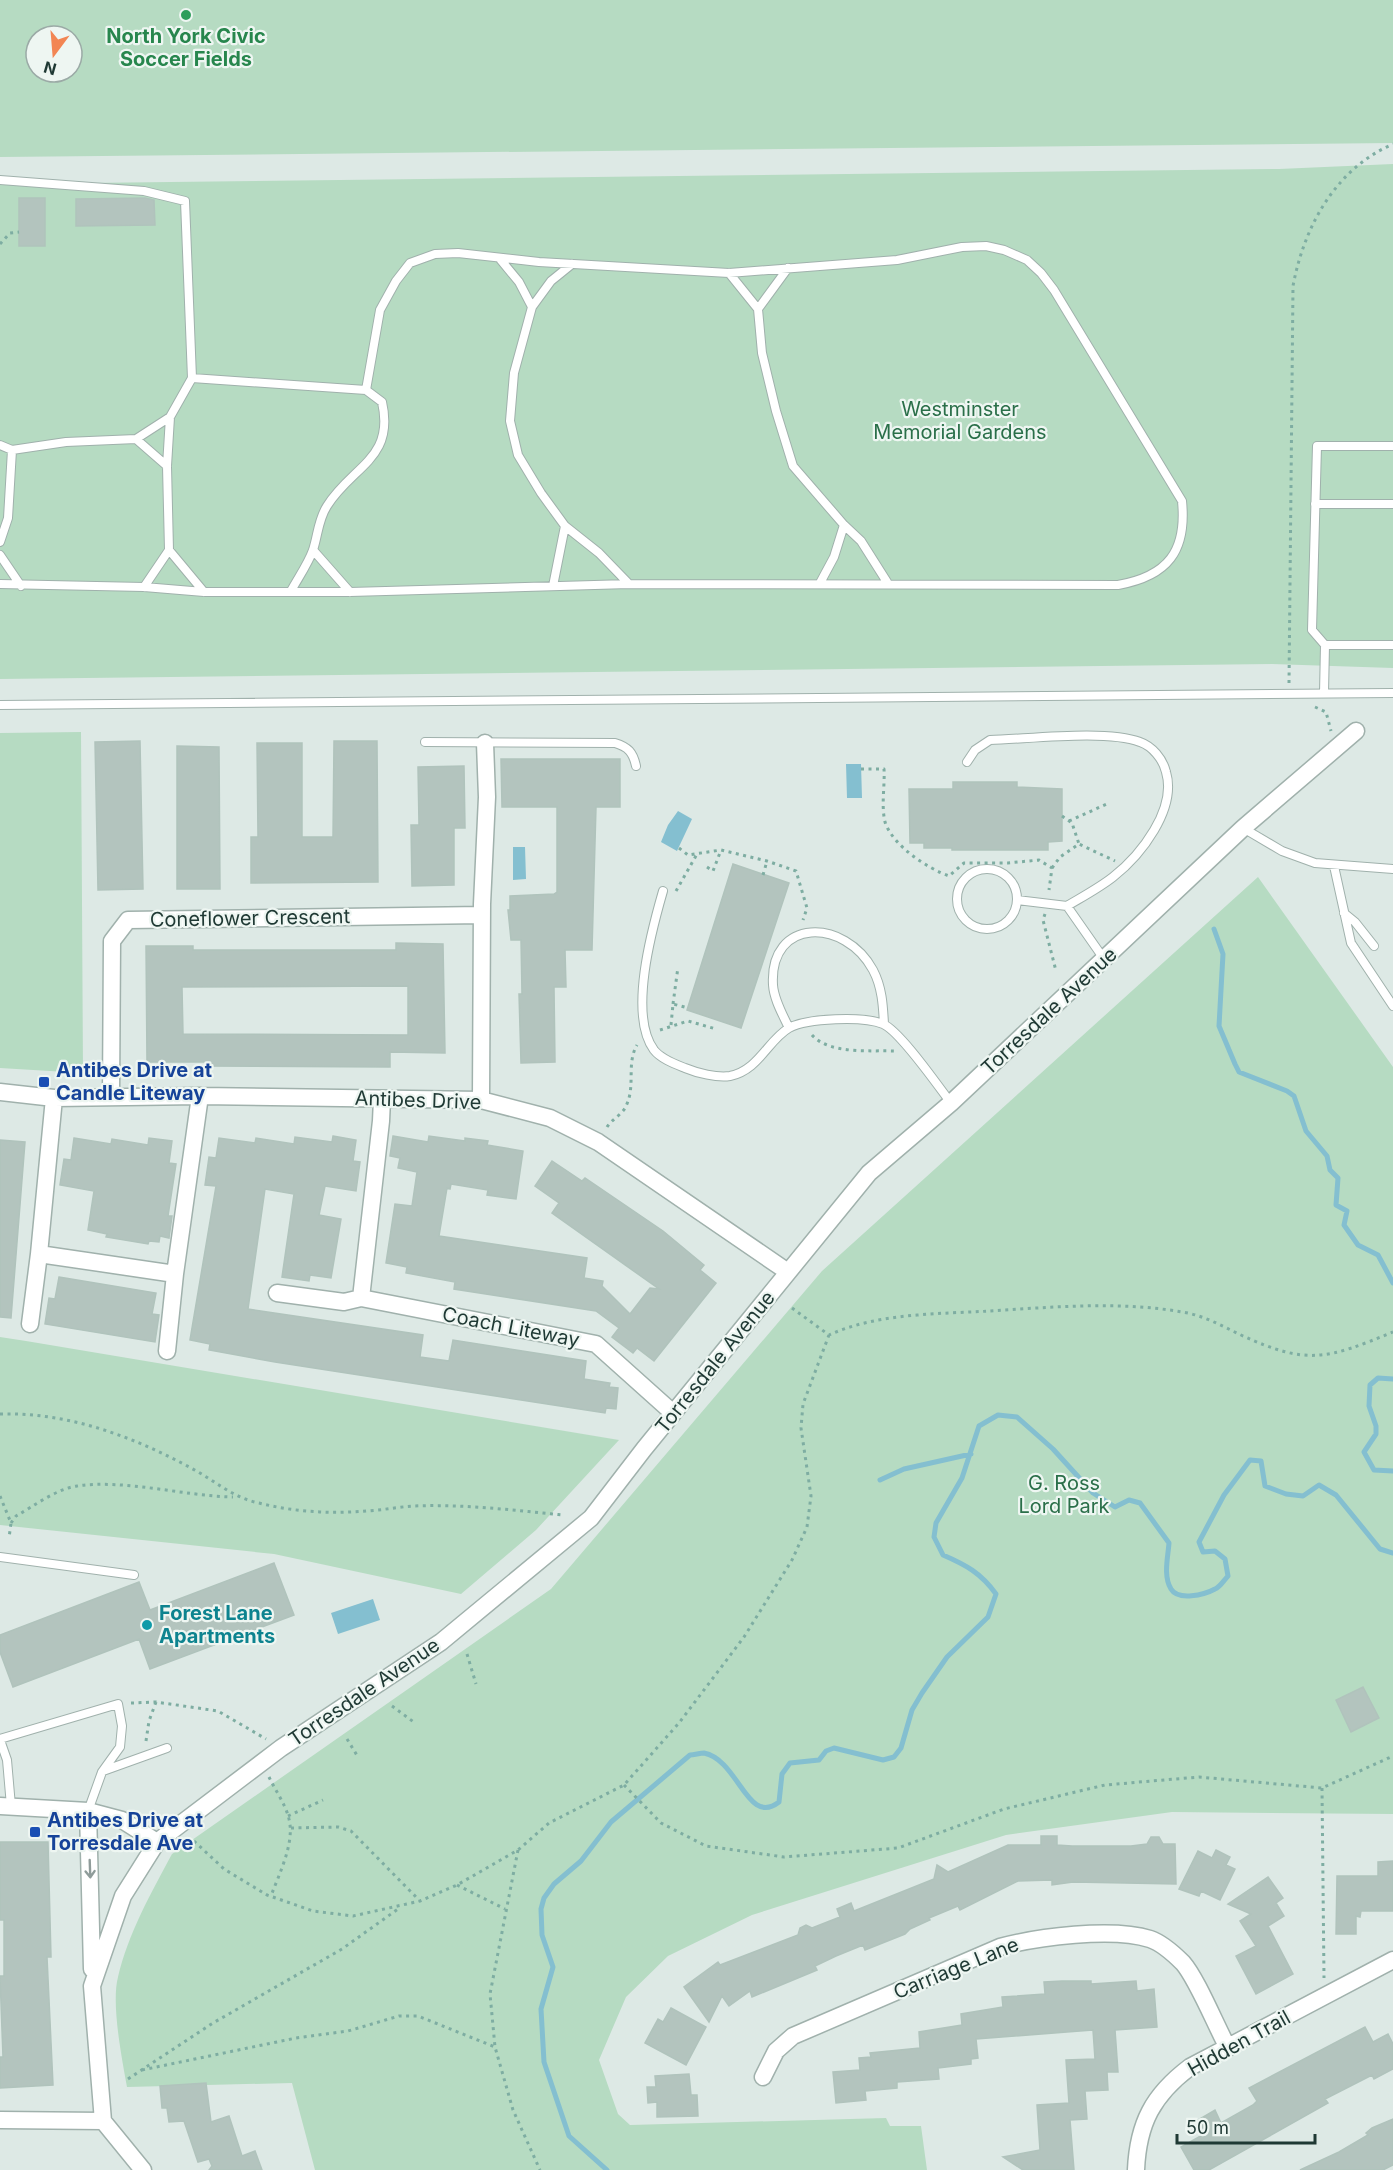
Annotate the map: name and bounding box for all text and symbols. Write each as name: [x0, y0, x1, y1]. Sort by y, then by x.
marker: North York Civic Soccer Fields: [179, 8, 193, 22]
north arrow: [24, 24, 84, 84]
place label: North York Civic Soccer Fields: [106, 24, 266, 71]
text: N: [41, 57, 58, 80]
park label: Westminster Memorial Gardens: [873, 397, 1047, 444]
street label: Coneflower Crescent: [150, 904, 351, 932]
street label: Torresdale Avenue: [976, 942, 1122, 1080]
place label: Antibes Drive at Candle Liteway: [56, 1058, 212, 1105]
marker: Antibes Drive at Candle Liteway: [37, 1075, 51, 1089]
street label: Antibes Drive: [354, 1086, 482, 1114]
street label: Torresdale Avenue: [650, 1286, 780, 1438]
street label: Coach Liteway: [440, 1302, 582, 1352]
park label: G. Ross Lord Park: [1018, 1471, 1110, 1518]
place label: Forest Lane Apartments: [159, 1601, 275, 1648]
marker: Forest Lane Apartments: [140, 1618, 154, 1632]
street label: Torresdale Avenue: [284, 1633, 444, 1751]
place label: Antibes Drive at Torresdale Ave: [47, 1808, 203, 1855]
marker: Antibes Drive at Torresdale Ave: [28, 1825, 42, 1839]
one-way arrow: [85, 1859, 96, 1879]
street label: Carriage Lane: [890, 1932, 1022, 2004]
street label: Hidden Trail: [1184, 2005, 1294, 2081]
scale bar: [1177, 2107, 1315, 2145]
text: 50 m: [1186, 2117, 1229, 2138]

